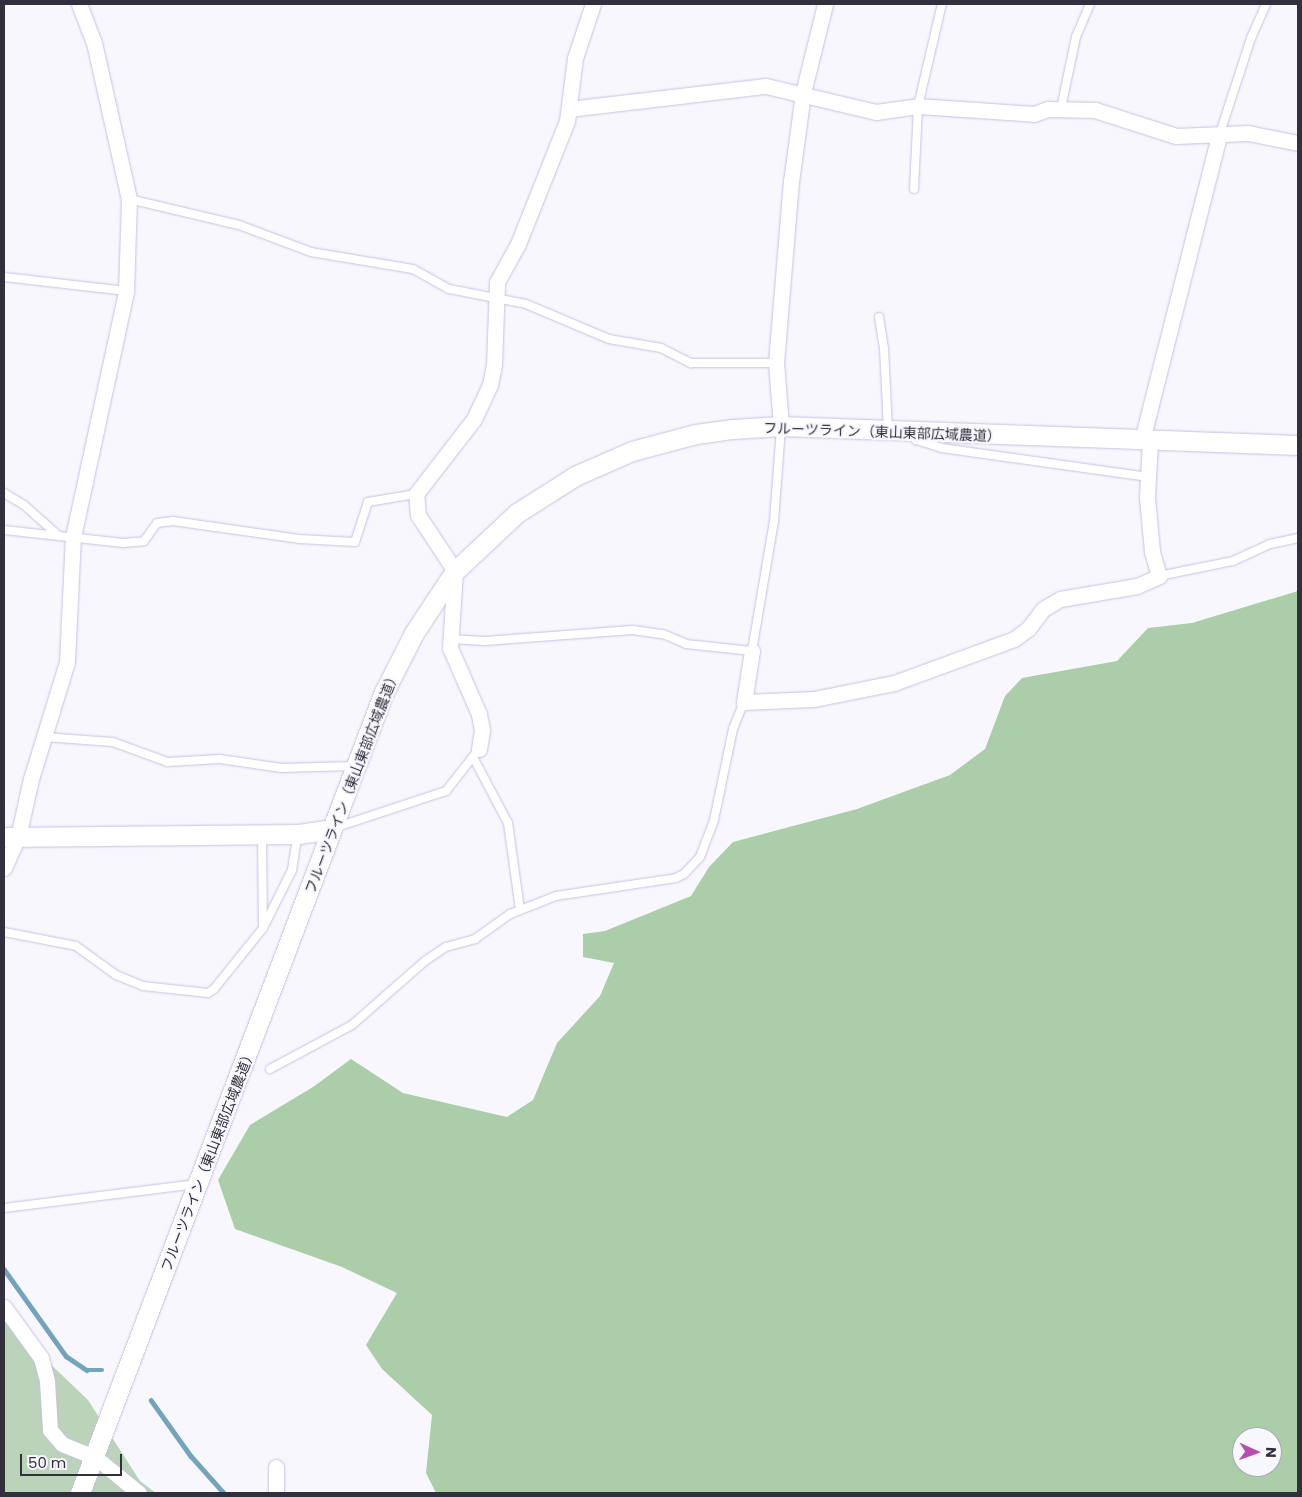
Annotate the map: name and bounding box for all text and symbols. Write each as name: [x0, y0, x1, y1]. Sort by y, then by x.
street label: フルーツライン（東山東部広域農道）: [763, 419, 1001, 445]
street label: フルーツライン（東山東部広域農道）: [302, 668, 402, 896]
street label: フルーツライン（東山東部広域農道）: [158, 1046, 258, 1274]
north arrow: [1232, 1427, 1282, 1477]
scale bar: [22, 1444, 125, 1476]
text: N: [1261, 1447, 1281, 1458]
text: 50 m: [28, 1452, 66, 1473]

